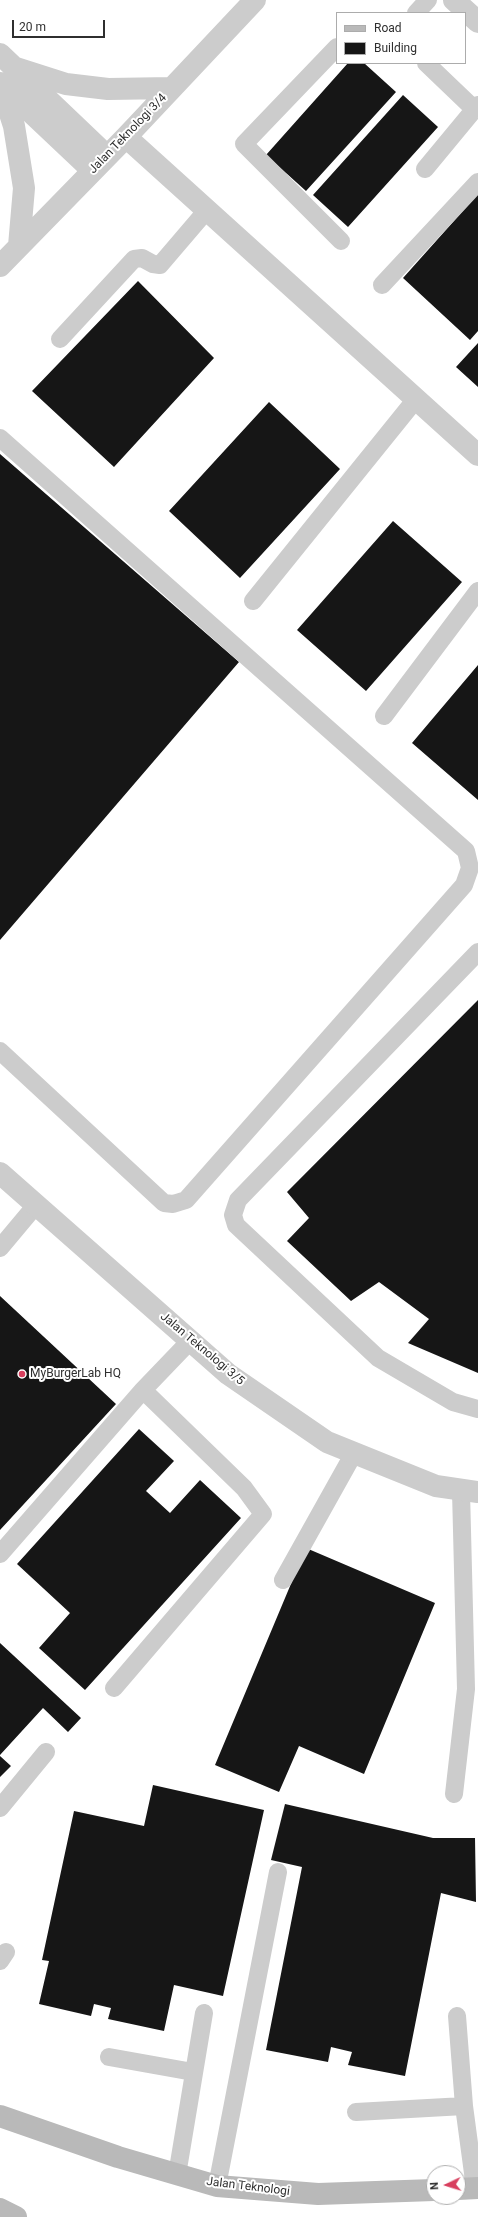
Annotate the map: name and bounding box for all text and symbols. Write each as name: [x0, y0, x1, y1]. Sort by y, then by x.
scale bar: [14, 12, 107, 38]
legend: [336, 12, 466, 64]
text: 20 m: [19, 20, 46, 34]
text: Road: [374, 21, 402, 35]
text: Building: [374, 41, 417, 55]
street label: Jalan Teknologi 3/4: [86, 91, 170, 177]
street label: Jalan Teknologi 3/5: [157, 1310, 247, 1388]
place label: MyBurgerLab HQ: [30, 1367, 121, 1381]
marker: MyBurgerLab HQ: [17, 1369, 27, 1379]
north arrow: [426, 2165, 466, 2205]
street label: Jalan Teknologi: [205, 2175, 291, 2199]
text: N: [428, 2181, 441, 2190]

